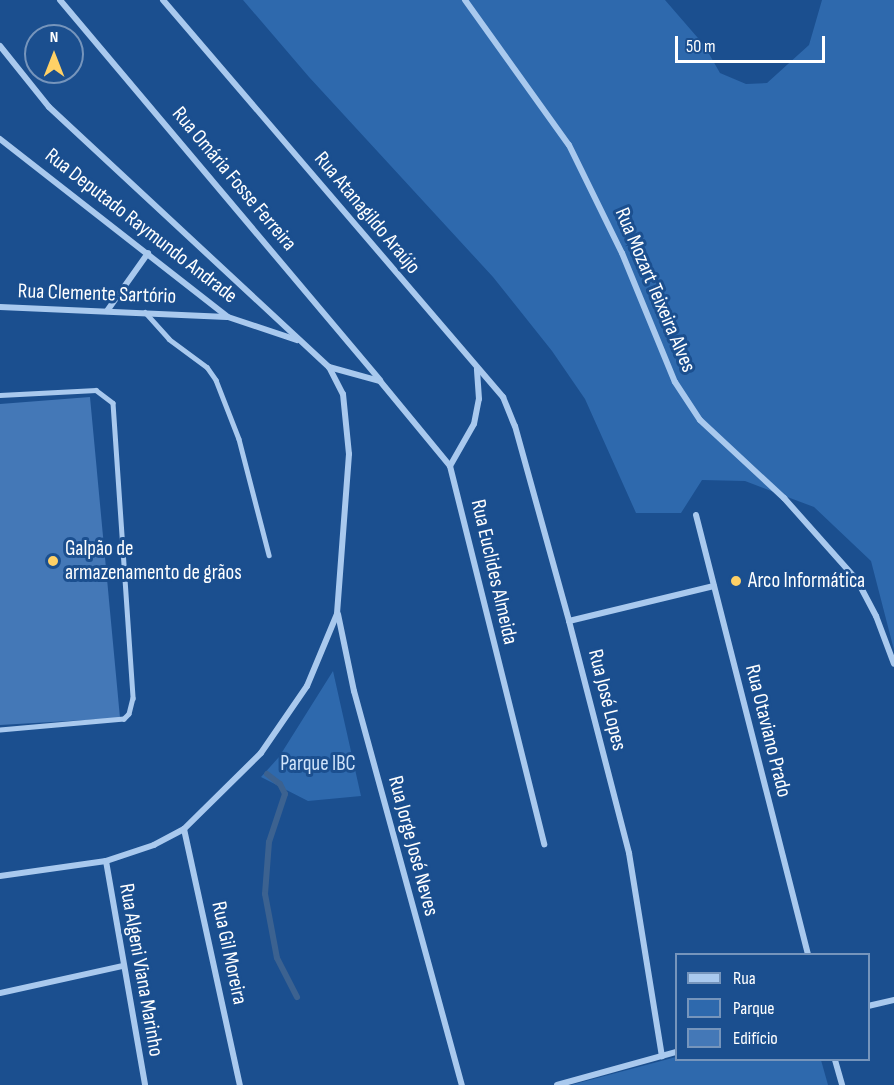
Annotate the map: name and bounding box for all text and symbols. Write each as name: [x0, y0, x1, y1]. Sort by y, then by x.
north arrow: [24, 24, 84, 84]
scale bar: [678, 24, 828, 62]
text: N: [50, 28, 58, 47]
text: 50 m: [686, 36, 716, 57]
street label: Rua Omária Fosse Ferreira: [166, 102, 302, 256]
street label: Rua Deputado Raymundo Andrade: [40, 143, 242, 309]
street label: Rua Atanagildo Araújo: [309, 147, 425, 279]
street label: Rua Mozart Teixeira Alves: [609, 204, 701, 376]
street label: Rua Clemente Sartório: [17, 279, 177, 309]
street label: Rua Euclides Almeida: [465, 497, 523, 647]
place label: Galpão de armazenamento de grãos: [65, 536, 242, 586]
marker: Galpão de armazenamento de grãos: [46, 554, 60, 568]
place label: Arco Informática: [748, 568, 865, 594]
marker: Arco Informática: [729, 574, 743, 588]
street label: Rua José Lopes: [582, 647, 632, 753]
street label: Rua Otaviano Prado: [739, 662, 797, 800]
park label: Parque IBC: [280, 751, 356, 777]
street label: Rua Jorge José Neves: [382, 773, 444, 919]
street label: Rua Algeni Viana Marinho: [113, 882, 169, 1058]
street label: Rua Gil Moreira: [206, 899, 252, 1007]
legend: [675, 953, 870, 1061]
text: Rua: [733, 968, 756, 989]
text: Parque: [733, 998, 774, 1019]
text: Edifício: [733, 1028, 778, 1049]

